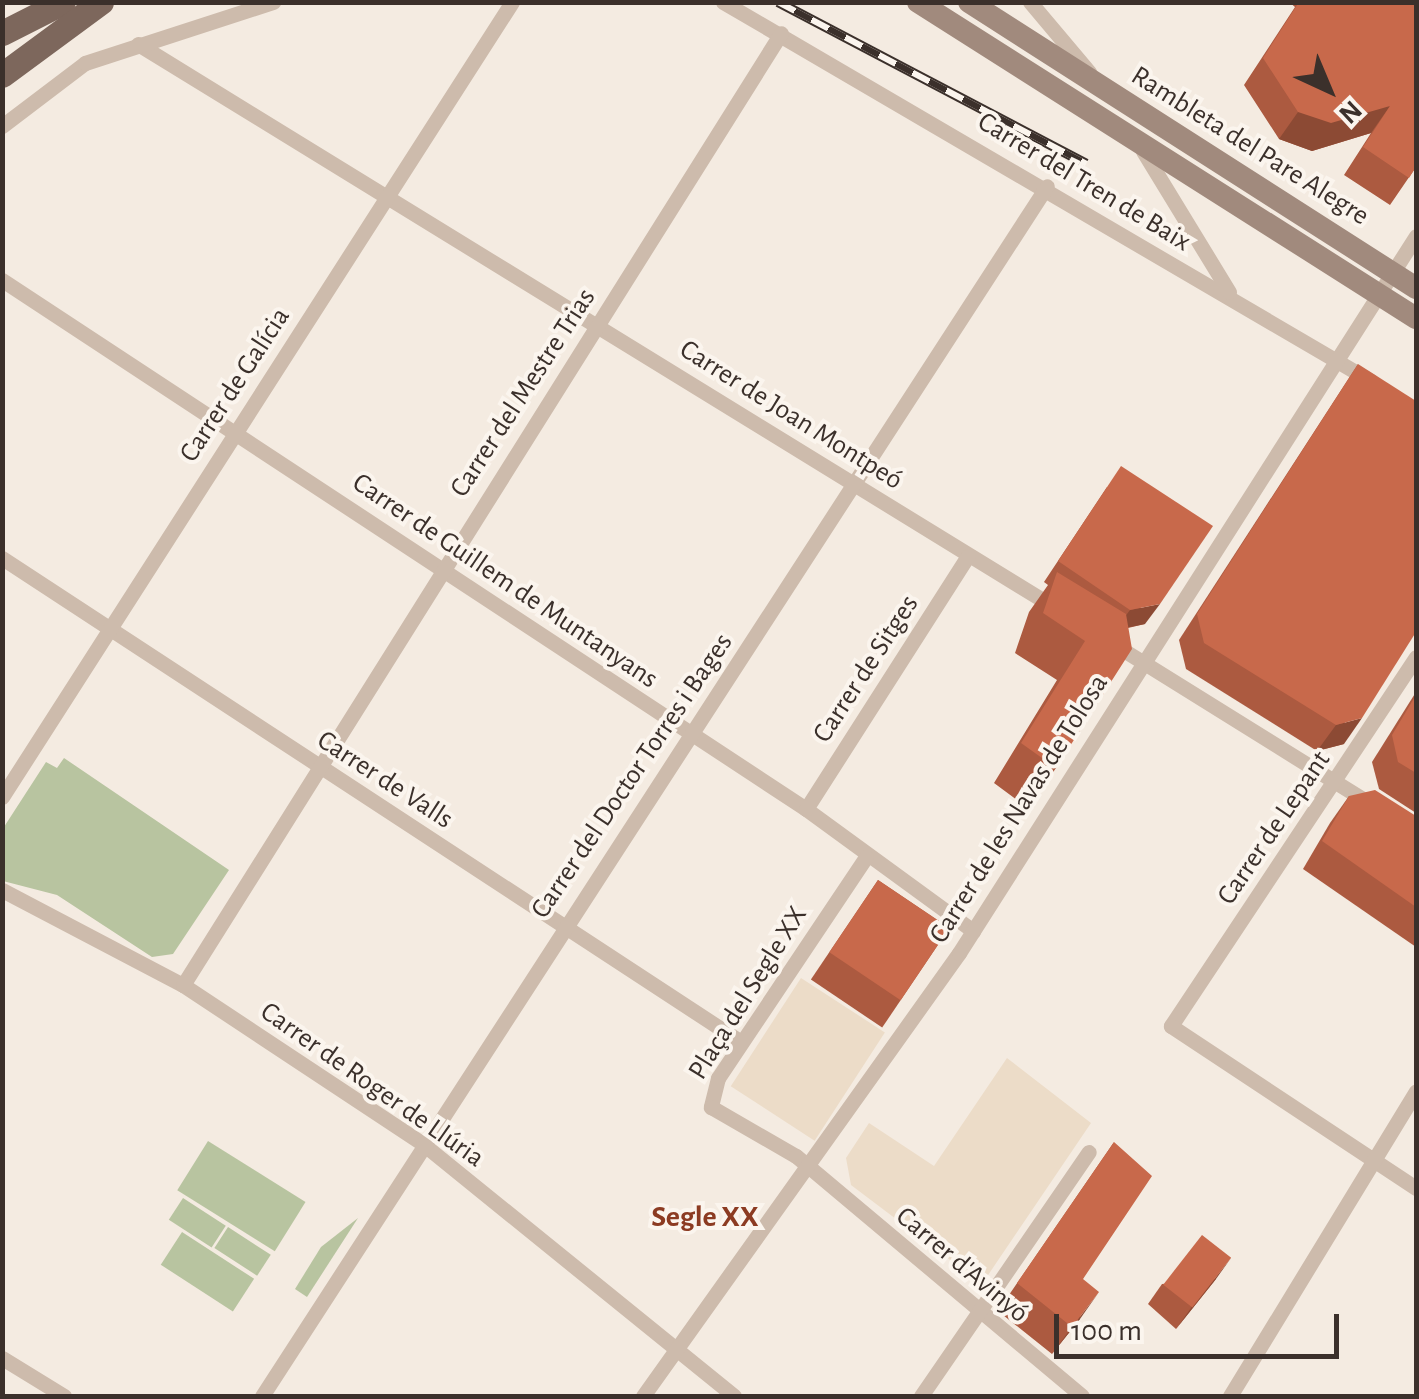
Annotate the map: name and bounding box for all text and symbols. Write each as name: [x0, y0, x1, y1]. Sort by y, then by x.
north arrow: [1279, 40, 1379, 140]
street label: Rambleta del Pare Alegre: [1125, 59, 1375, 233]
text: N: [1333, 95, 1367, 128]
street label: Carrer del Tren de Baix: [971, 105, 1197, 259]
street label: Carrer del Mestre Trias: [443, 282, 603, 504]
street label: Carrer de Galícia: [173, 301, 297, 469]
street label: Carrer de Joan Montpeó: [673, 333, 909, 497]
street label: Carrer de Guillem de Muntanyans: [346, 466, 664, 696]
street label: Carrer de Sitges: [806, 589, 926, 749]
street label: Carrer del Doctor Torres i Bages: [524, 627, 740, 925]
street label: Carrer de les Navas de Tolosa: [922, 668, 1116, 950]
street label: Carrer de Valls: [311, 724, 459, 836]
street label: Carrer de Lepant: [1210, 745, 1338, 911]
street label: Plaça del Segle XX: [681, 900, 815, 1086]
street label: Carrer de Roger de Llúria: [254, 995, 490, 1175]
district label: Segle XX: [651, 1199, 759, 1235]
street label: Carrer d'Avinyó: [889, 1200, 1035, 1330]
scale bar: [1059, 1294, 1344, 1356]
text: 100 m: [1071, 1316, 1142, 1346]

